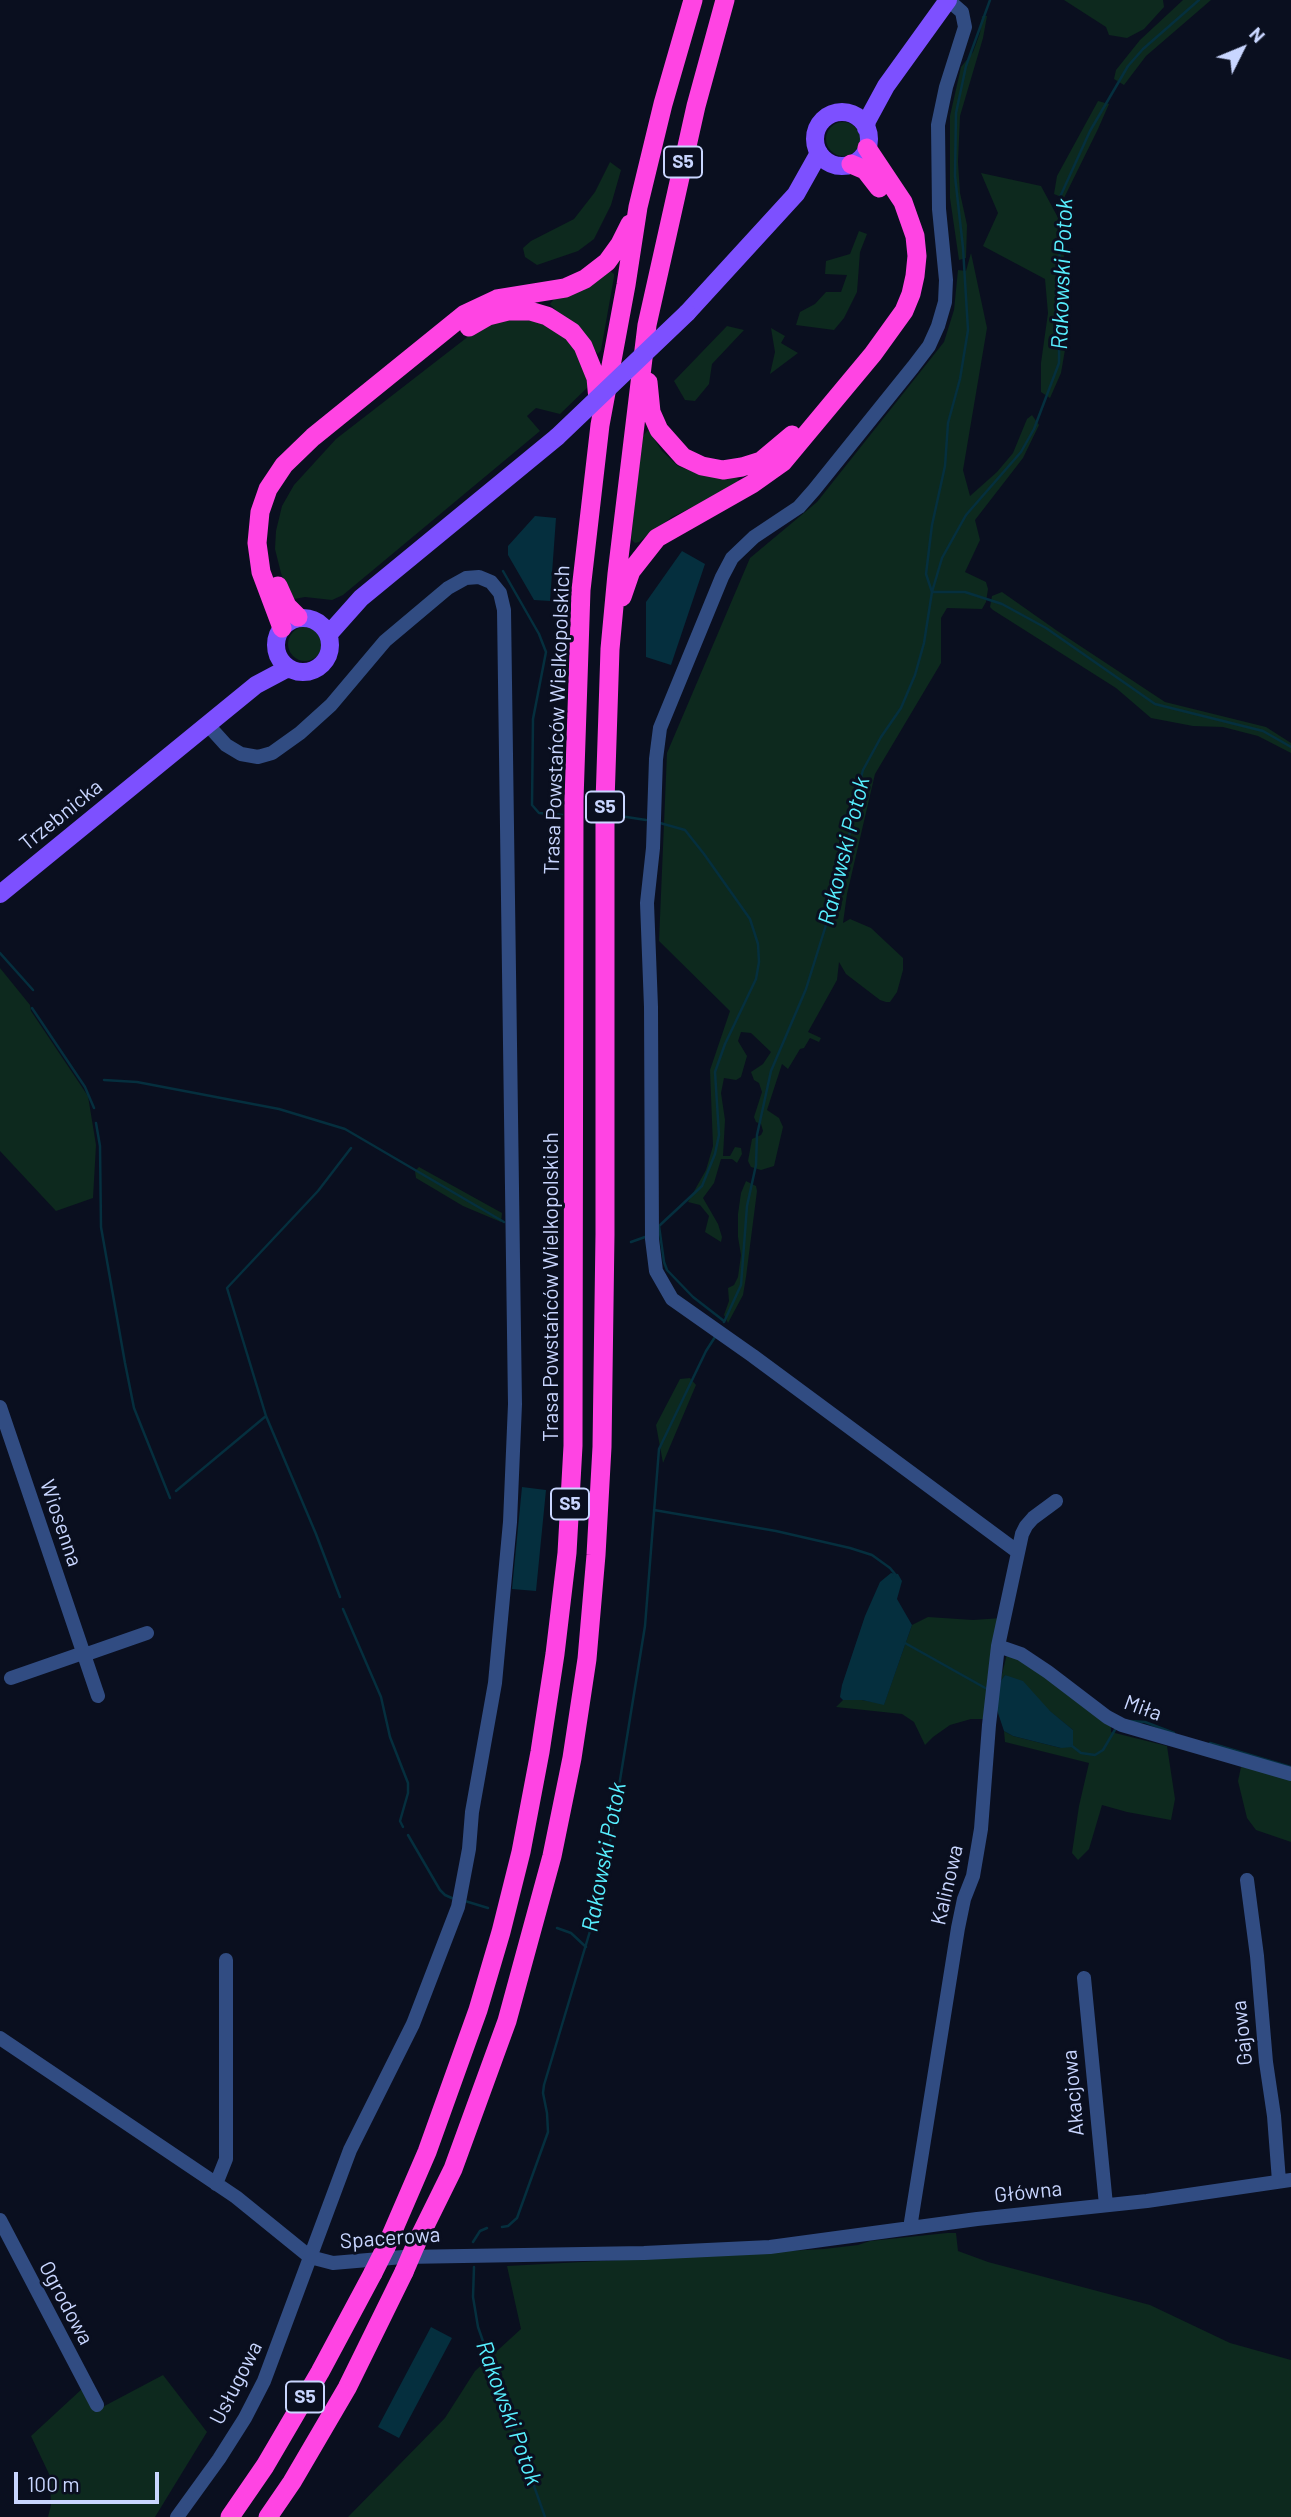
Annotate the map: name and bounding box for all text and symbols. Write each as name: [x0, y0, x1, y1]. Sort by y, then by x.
north arrow: [1207, 14, 1277, 84]
text: N: [1245, 22, 1270, 47]
road number: S5: [664, 146, 702, 178]
water label: Rakowski Potok: [1046, 198, 1078, 350]
street label: Trasa Powstańców Wielkopolskich: [539, 565, 575, 875]
street label: Trzebnicka: [15, 774, 107, 856]
water label: Rakowski Potok: [812, 774, 876, 928]
road number: S5: [586, 792, 624, 822]
street label: Trasa Powstańców Wielkopolskich: [538, 1132, 564, 1442]
street label: Wiosenna: [34, 1476, 88, 1570]
road number: S5: [551, 1488, 589, 1520]
street label: Miła: [1121, 1690, 1165, 1726]
water label: Rakowski Potok: [576, 1780, 632, 1934]
street label: Kalinowa: [926, 1842, 968, 1928]
street label: Gajowa: [1226, 1999, 1258, 2067]
street label: Akacjowa: [1057, 2049, 1089, 2137]
street label: Główna: [993, 2176, 1063, 2208]
street label: Spacerowa: [339, 2222, 441, 2254]
street label: Ogrodowa: [33, 2257, 99, 2349]
street label: Usługowa: [204, 2337, 268, 2429]
water label: Rakowski Potok: [470, 2337, 548, 2489]
road number: S5: [286, 2382, 324, 2412]
scale bar: [18, 2458, 163, 2502]
text: 100 m: [27, 2471, 80, 2496]

